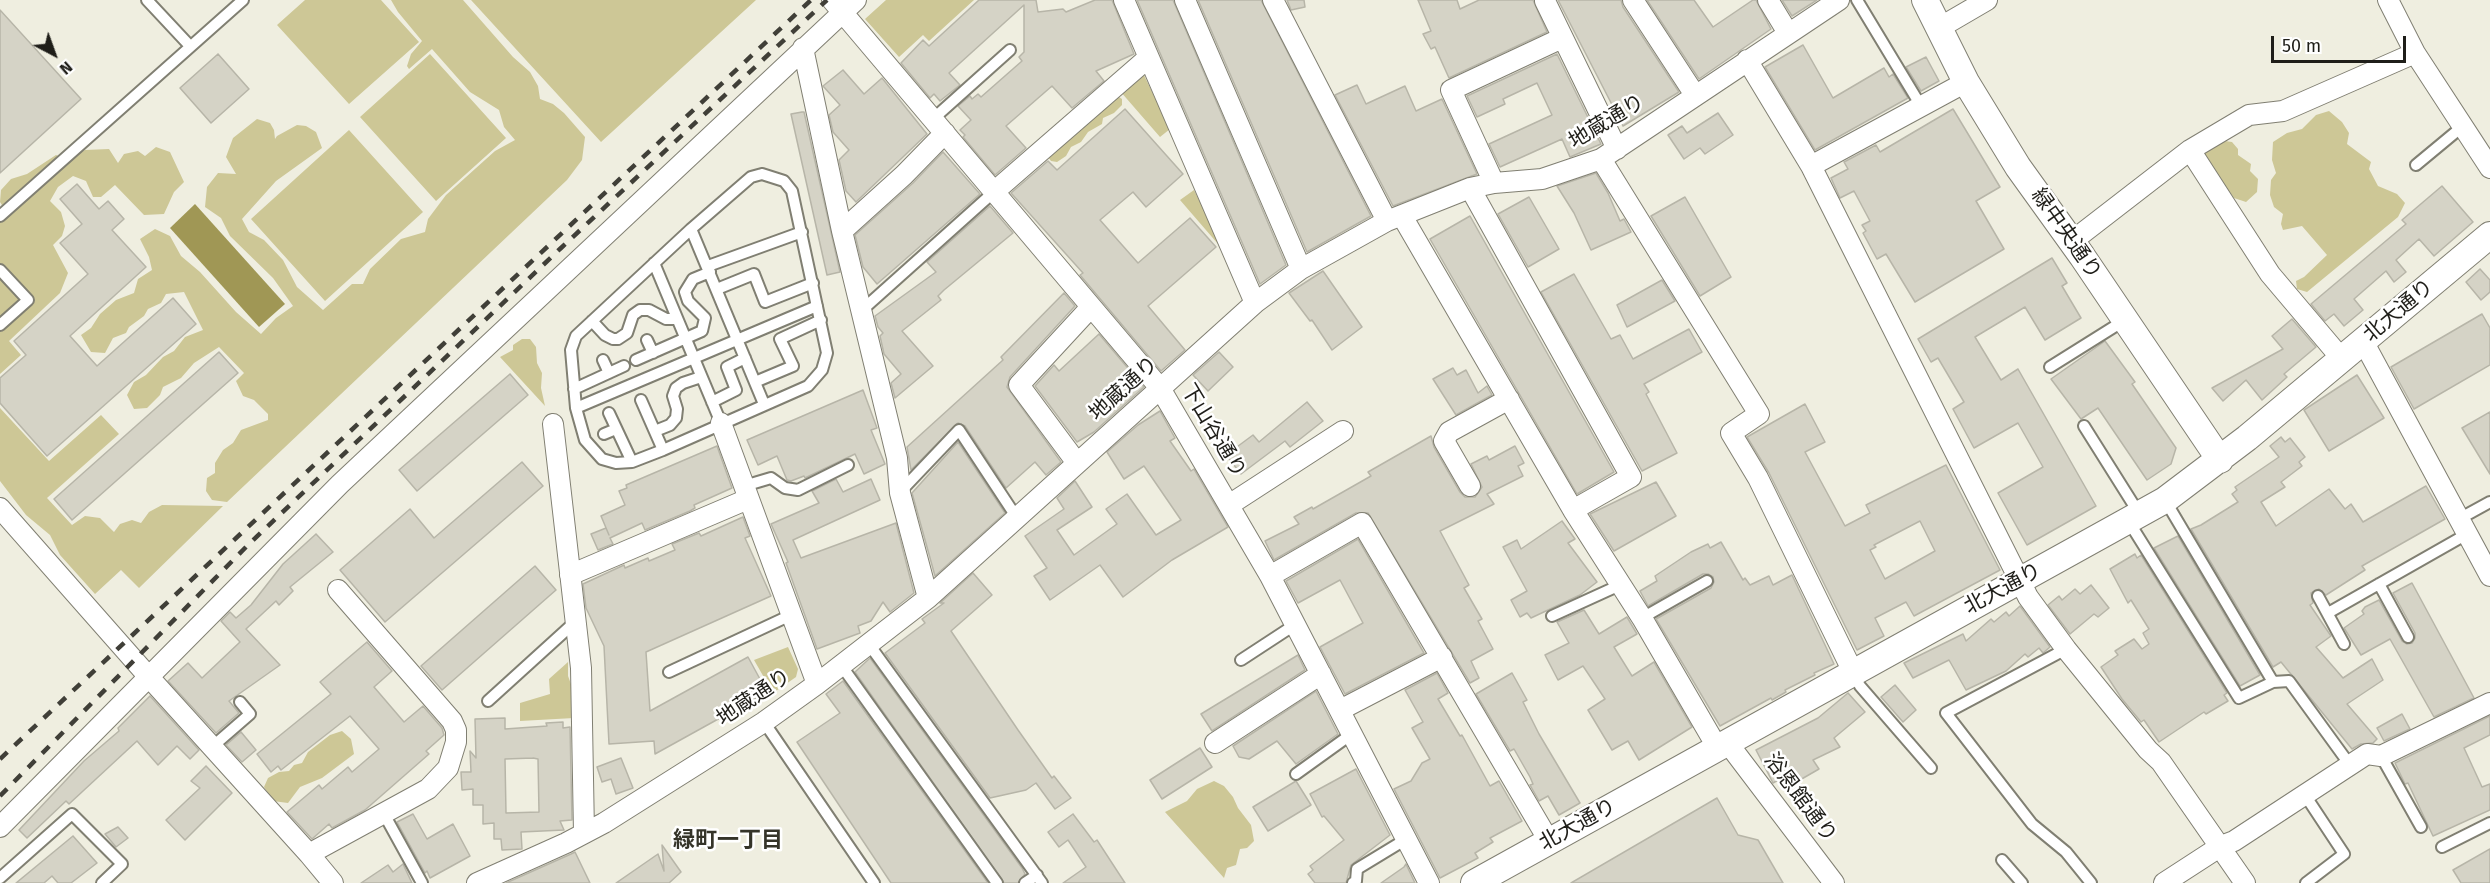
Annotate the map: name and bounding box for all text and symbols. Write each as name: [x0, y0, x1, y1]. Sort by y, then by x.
north arrow: [24, 24, 84, 84]
scale bar: [2274, 24, 2409, 62]
text: 50 m: [2282, 35, 2321, 57]
text: N: [56, 57, 76, 79]
street label: 地蔵通り: [1565, 90, 1649, 154]
street label: 緑中央通り: [2026, 184, 2106, 284]
street label: 北大通り: [2359, 274, 2439, 348]
street label: 地蔵通り: [1084, 352, 1164, 426]
street label: 下山谷通り: [1175, 380, 1251, 482]
street label: 北大通り: [1960, 558, 2046, 620]
street label: 地蔵通り: [712, 664, 796, 732]
street label: 浴恩館通り: [1758, 748, 1842, 848]
street label: 北大通り: [1535, 794, 1621, 856]
district label: 緑町一丁目: [673, 828, 783, 854]

